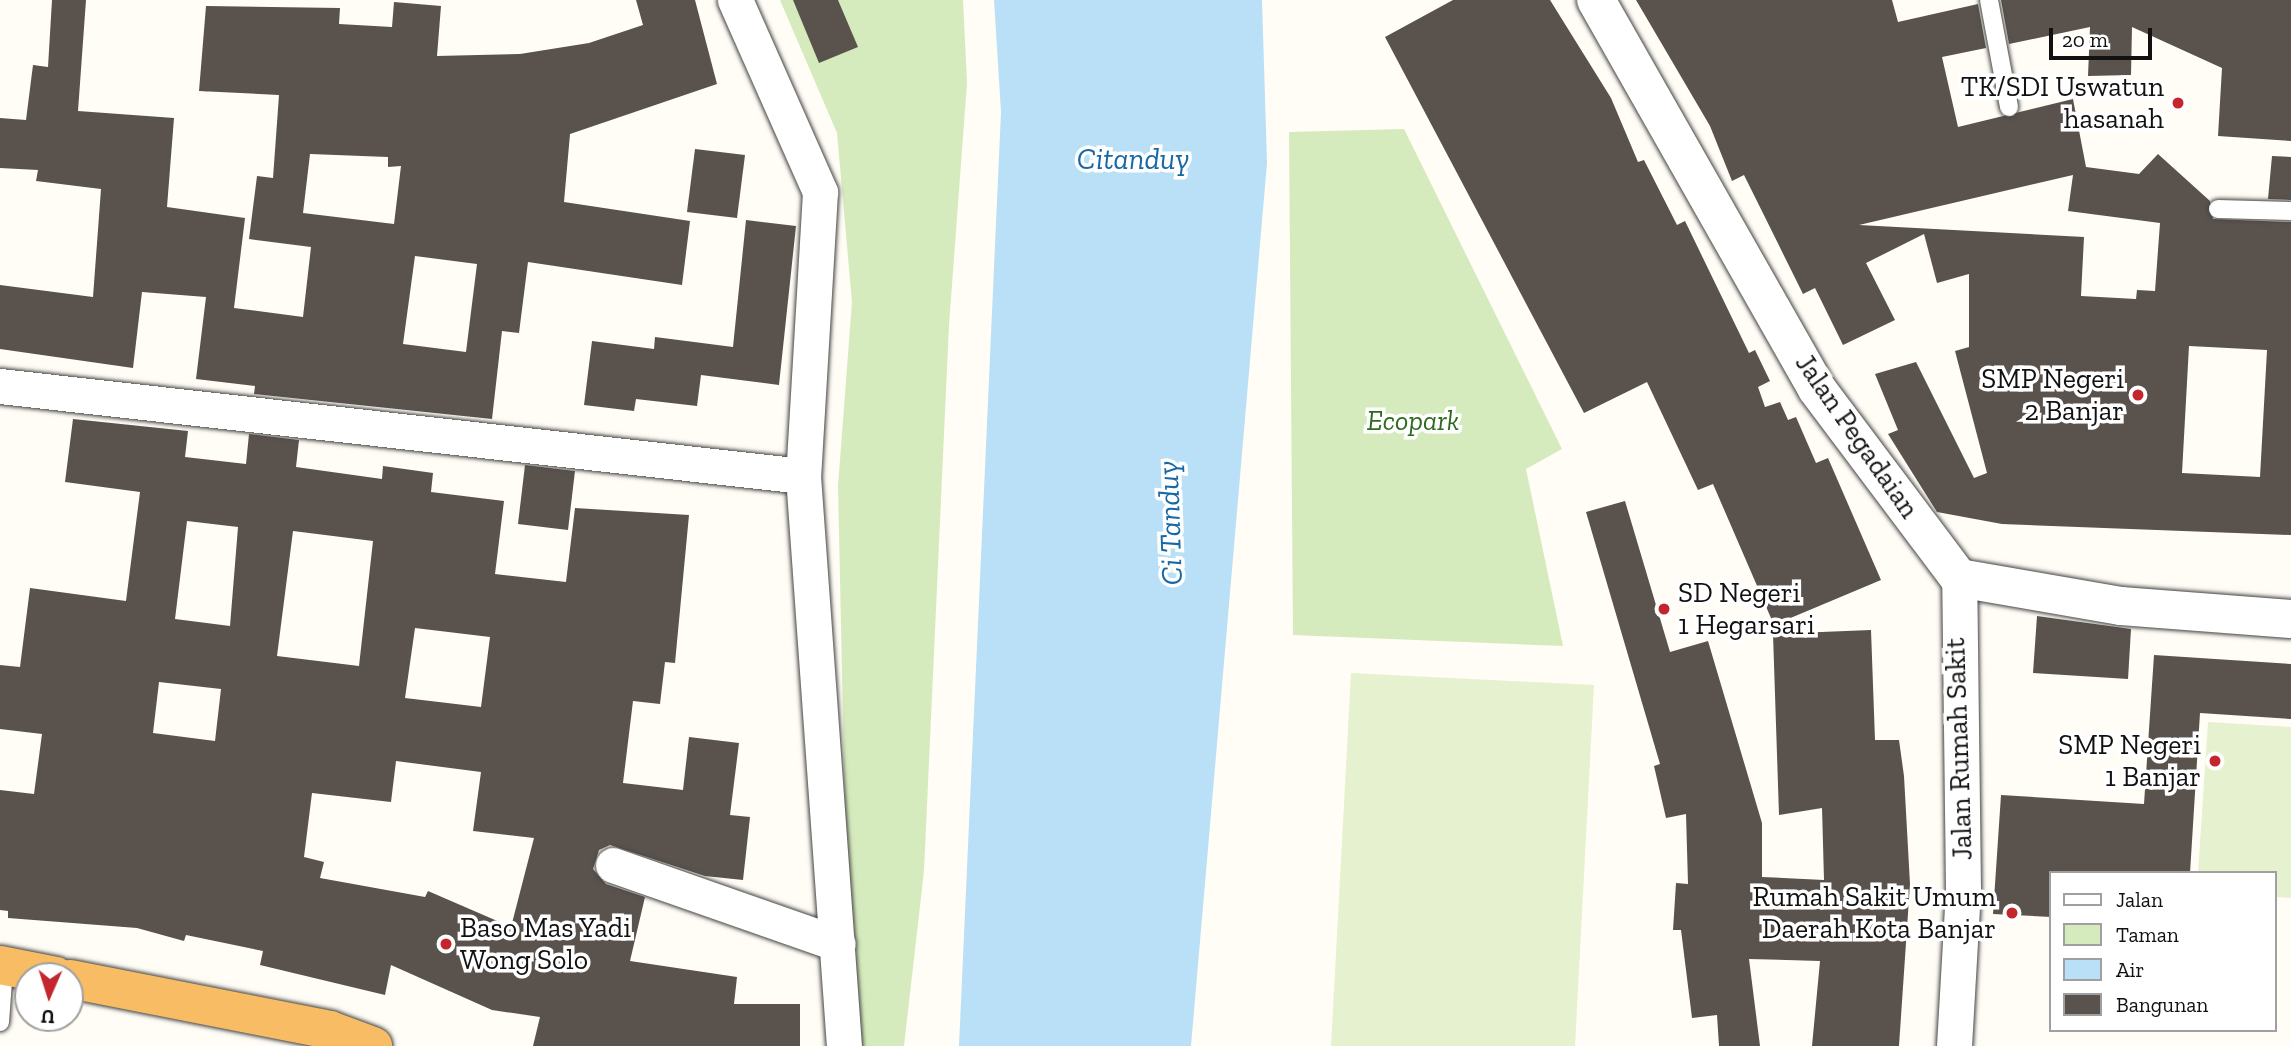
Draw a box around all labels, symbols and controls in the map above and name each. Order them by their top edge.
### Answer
scale bar [2053,14,2156,58]
text: 20 m [2062,27,2108,52]
place label: TK/SDI Uswatun hasanah [1961,70,2164,136]
marker: TK/SDI Uswatun hasanah [2170,95,2186,111]
water label: Citanduy [1077,141,1189,177]
street label: Jalan Pegadaian [1788,347,1926,525]
place label: SMP Negeri 2 Banjar [1981,362,2124,428]
marker: SMP Negeri 2 Banjar [2130,387,2146,403]
park label: Ecopark [1367,404,1459,438]
water label: Ci Tanduy [1150,460,1190,586]
place label: SD Negeri 1 Hegarsari [1678,576,1815,642]
marker: SD Negeri 1 Hegarsari [1656,601,1672,617]
street label: Jalan Rumah Sakit [1938,637,1980,861]
place label: SMP Negeri 1 Banjar [2058,728,2201,794]
marker: SMP Negeri 1 Banjar [2207,753,2223,769]
legend [2050,871,2277,1032]
place label: Rumah Sakit Umum Daerah Kota Banjar [1752,880,1996,946]
text: Jalan [2116,887,2163,912]
marker: Rumah Sakit Umum Daerah Kota Banjar [2002,903,2022,923]
place label: Baso Mas Yadi Wong Solo [460,911,632,977]
text: Taman [2116,922,2179,947]
marker: Baso Mas Yadi Wong Solo [438,936,454,952]
text: Air [2116,957,2144,982]
north arrow [14,962,84,1032]
text: Bangunan [2116,992,2208,1017]
text: U [41,1005,55,1028]

